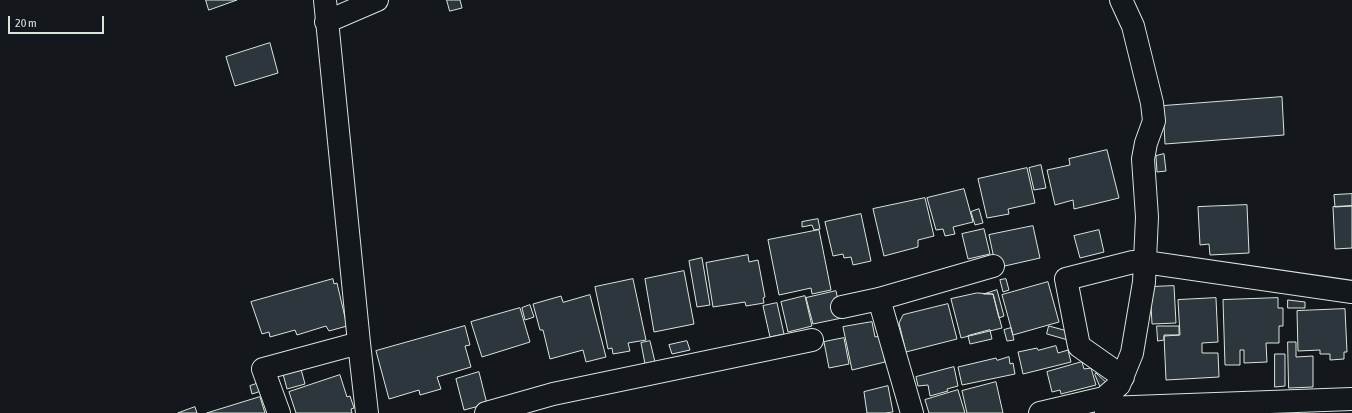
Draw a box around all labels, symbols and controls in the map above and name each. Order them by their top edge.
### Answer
scale bar [10,8,106,34]
text: 20 m [15,16,37,30]

